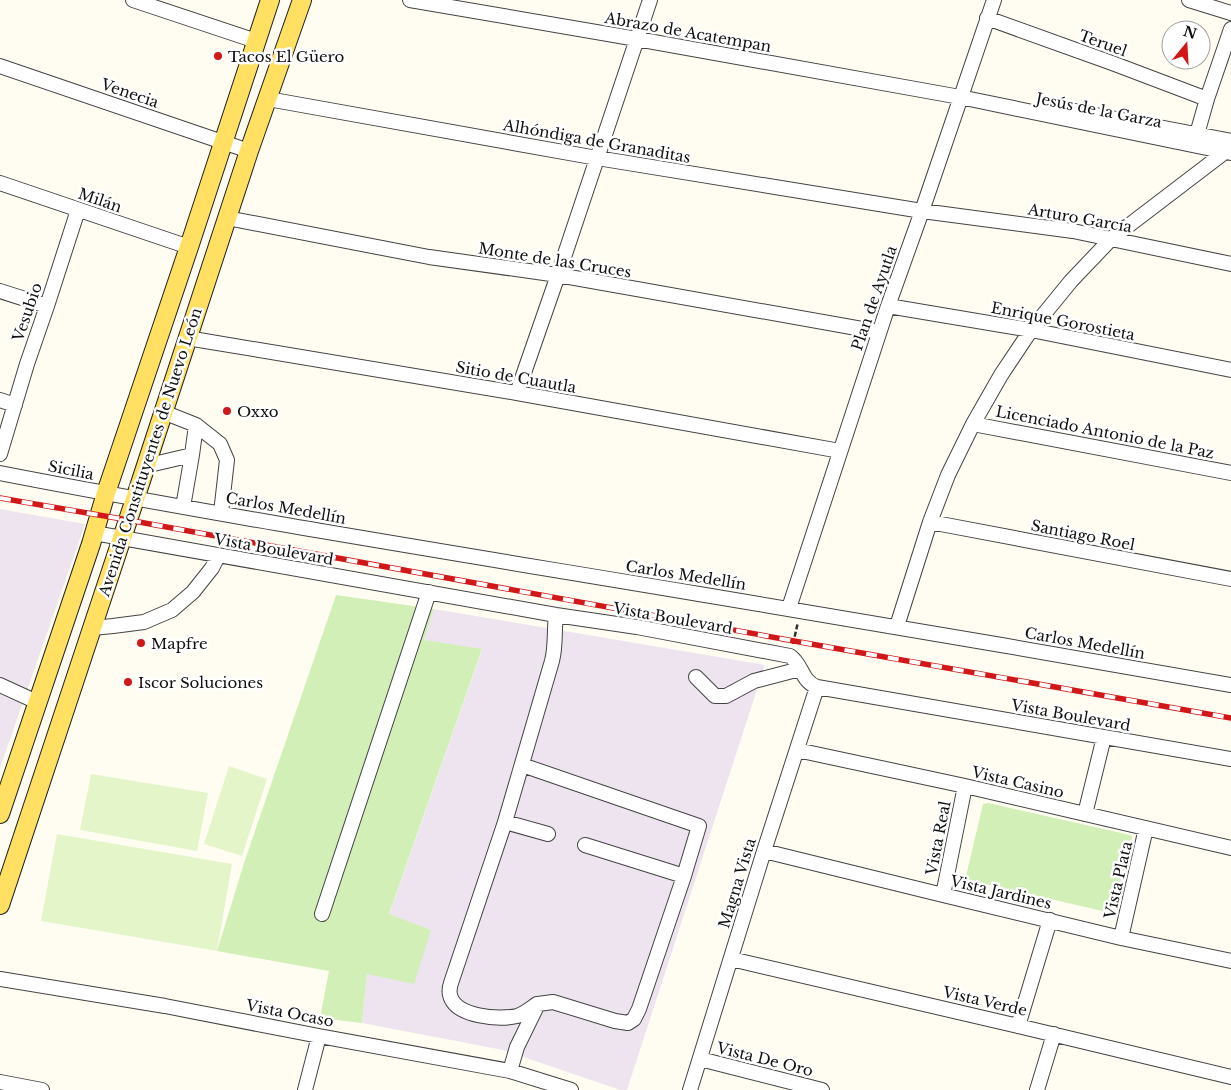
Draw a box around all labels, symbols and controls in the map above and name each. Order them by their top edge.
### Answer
street label: Abrazo de Acatempan [602,8,773,56]
north arrow [1161,20,1211,70]
text: N [1181,22,1199,43]
street label: Teruel [1076,26,1130,60]
place label: Tacos El Güero [228,47,345,66]
marker: Tacos El Güero [212,50,224,62]
street label: Venecia [98,74,162,112]
street label: Jesús de la Garza [1033,88,1164,132]
street label: Alhóndiga de Granaditas [501,115,692,167]
street label: Milán [76,184,124,216]
street label: Arturo García [1025,199,1134,237]
street label: Monte de las Cruces [477,239,633,282]
street label: Plan de Ayutla [847,242,901,353]
street label: Vesubio [8,280,46,345]
street label: Enrique Gorostieta [989,298,1137,344]
street label: Avenida Constituyentes de Nuevo León [94,305,206,600]
street label: Sitio de Cuautla [454,357,578,397]
street label: Licenciado Antonio de la Paz [994,401,1216,463]
place label: Oxxo [237,402,279,421]
marker: Oxxo [221,405,233,417]
street label: Sicilia [46,456,96,484]
street label: Carlos Medellín [224,488,348,528]
street label: Santiago Roel [1029,516,1137,554]
street label: Vista Boulevard [212,529,335,569]
street label: Carlos Medellín [624,556,748,594]
street label: Vista Boulevard [611,598,734,638]
street label: Carlos Medellín [1023,623,1147,663]
place label: Mapfre [151,634,208,653]
marker: Mapfre [135,637,147,649]
place label: Iscor Soluciones [138,673,263,692]
marker: Iscor Soluciones [122,676,134,688]
street label: Vista Boulevard [1009,695,1132,735]
street label: Vista Casino [969,762,1066,802]
street label: Vista Real [921,799,955,878]
street label: Magna Vista [714,835,760,930]
street label: Vista Plata [1100,839,1136,922]
street label: Vista Jardines [948,871,1054,913]
street label: Vista Verde [940,982,1029,1020]
street label: Vista Ocaso [244,995,336,1031]
street label: Vista De Oro [714,1038,815,1080]

